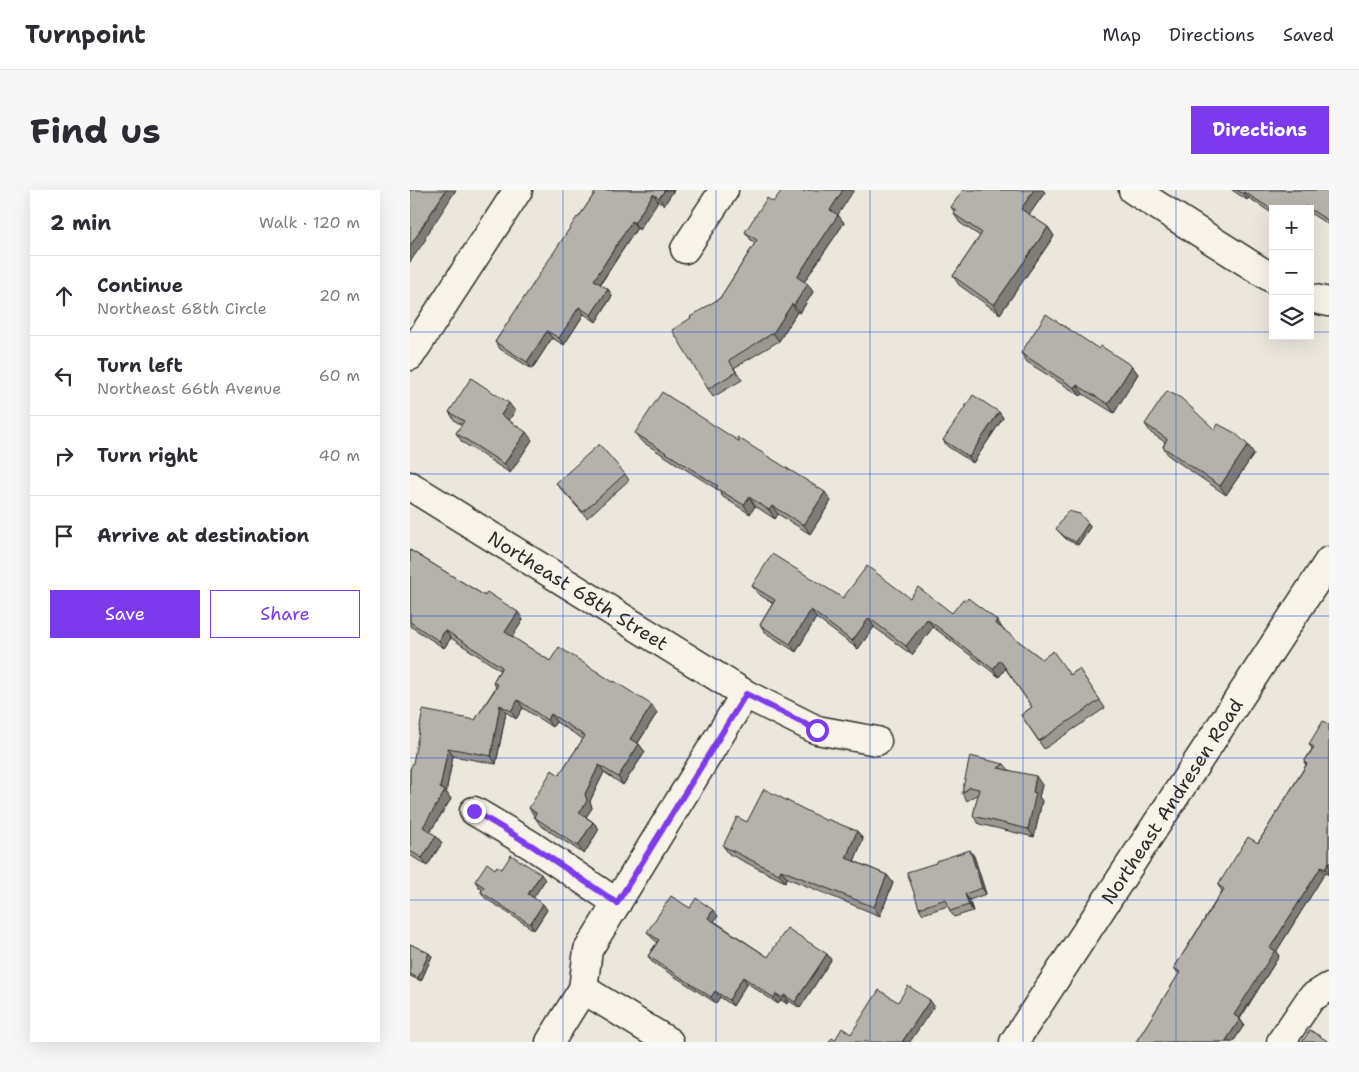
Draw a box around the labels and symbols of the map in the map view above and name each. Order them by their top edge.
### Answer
street label: Northeast 68th Street [483,525,673,656]
street label: Northeast Andresen Road [1095,693,1248,909]
route start [806,719,829,742]
route end [463,800,486,823]

